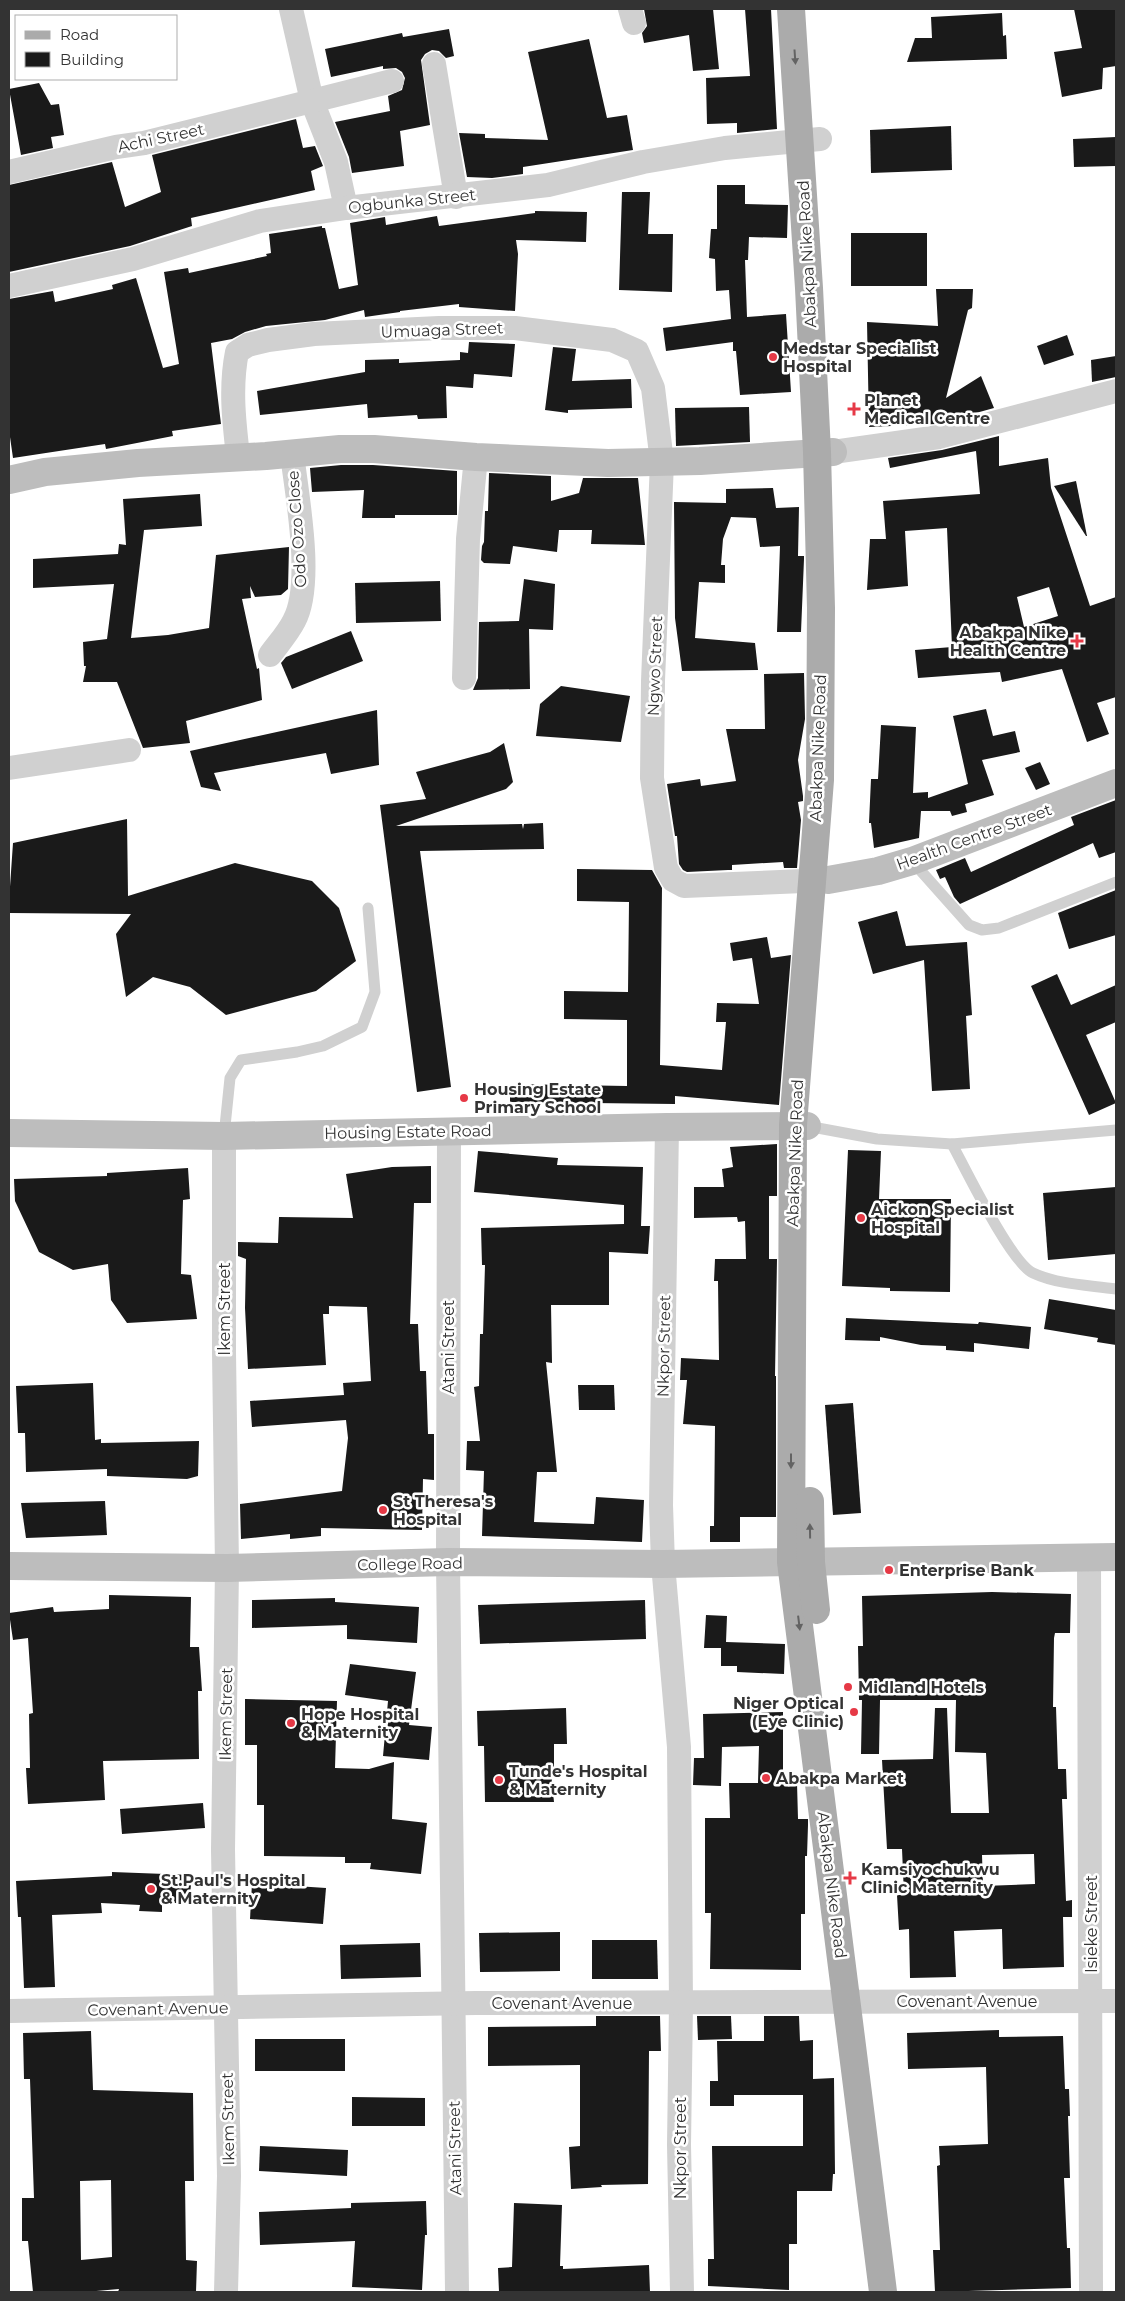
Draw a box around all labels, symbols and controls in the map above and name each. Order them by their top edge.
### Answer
legend [15,15,178,80]
text: Road [60,25,99,44]
text: Building [60,50,124,69]
one-way arrow [791,50,799,66]
street label: Achi Street [116,119,206,156]
street label: Abakpa Nike Road [794,180,820,328]
street label: Ogbunka Street [347,185,477,217]
street label: Umuaga Street [380,318,504,342]
place label: Medstar Specialist Hospital [783,339,936,376]
marker: Medstar Specialist Hospital [767,351,779,363]
place label: Planet Medical Centre [864,391,990,428]
marker: Planet Medical Centre [848,403,860,415]
street label: Odo Ozo Close [283,470,311,588]
street label: Ngwo Street [644,615,666,716]
place label: Abakpa Nike Health Centre [950,623,1066,660]
marker: Abakpa Nike Health Centre [1070,634,1084,648]
street label: Abakpa Nike Road [806,674,830,822]
street label: Health Centre Street [894,800,1055,874]
street label: Abakpa Nike Road [783,1079,807,1227]
place label: Housing Estate Primary School [474,1080,601,1117]
marker: Housing Estate Primary School [458,1092,470,1104]
street label: Housing Estate Road [324,1121,492,1143]
place label: Aickon Specialist Hospital [870,1200,1014,1237]
marker: Aickon Specialist Hospital [855,1212,867,1224]
street label: Ikem Street [215,1262,234,1356]
street label: Nkpor Street [654,1294,674,1397]
street label: Atani Street [439,1299,458,1394]
one-way arrow [787,1453,795,1469]
place label: St Theresa's Hospital [393,1492,494,1529]
marker: St Theresa's Hospital [377,1504,389,1516]
one-way arrow [806,1522,814,1538]
street label: College Road [357,1554,463,1574]
place label: Enterprise Bank [899,1561,1034,1580]
marker: Enterprise Bank [883,1564,895,1576]
one-way arrow [795,1615,803,1631]
street label: Ikem Street [216,1667,236,1761]
place label: Midland Hotels [858,1678,985,1697]
marker: Midland Hotels [842,1681,854,1693]
place label: Niger Optical (Eye Clinic) [733,1694,844,1731]
place label: Hope Hospital & Maternity [301,1705,419,1742]
marker: Niger Optical (Eye Clinic) [848,1706,860,1718]
marker: Hope Hospital & Maternity [285,1717,297,1729]
place label: Tunde's Hospital & Maternity [509,1762,648,1799]
place label: Abakpa Market [775,1769,904,1788]
marker: Abakpa Market [760,1772,772,1784]
marker: Tunde's Hospital & Maternity [493,1774,505,1786]
street label: Abakpa Nike Road [814,1810,850,1960]
place label: Kamsiyochukwu Clinic Maternity [861,1860,1000,1897]
place label: St.Paul's Hospital & Maternity [161,1871,306,1908]
marker: Kamsiyochukwu Clinic Maternity [843,1871,857,1885]
street label: Isieke Street [1082,1874,1101,1973]
marker: St.Paul's Hospital & Maternity [145,1883,157,1895]
street label: Covenant Avenue [896,1992,1038,2011]
street label: Covenant Avenue [491,1994,633,2013]
street label: Covenant Avenue [87,1998,229,2020]
street label: Ikem Street [218,2072,238,2166]
street label: Nkpor Street [671,2096,690,2199]
street label: Atani Street [445,2100,465,2196]

